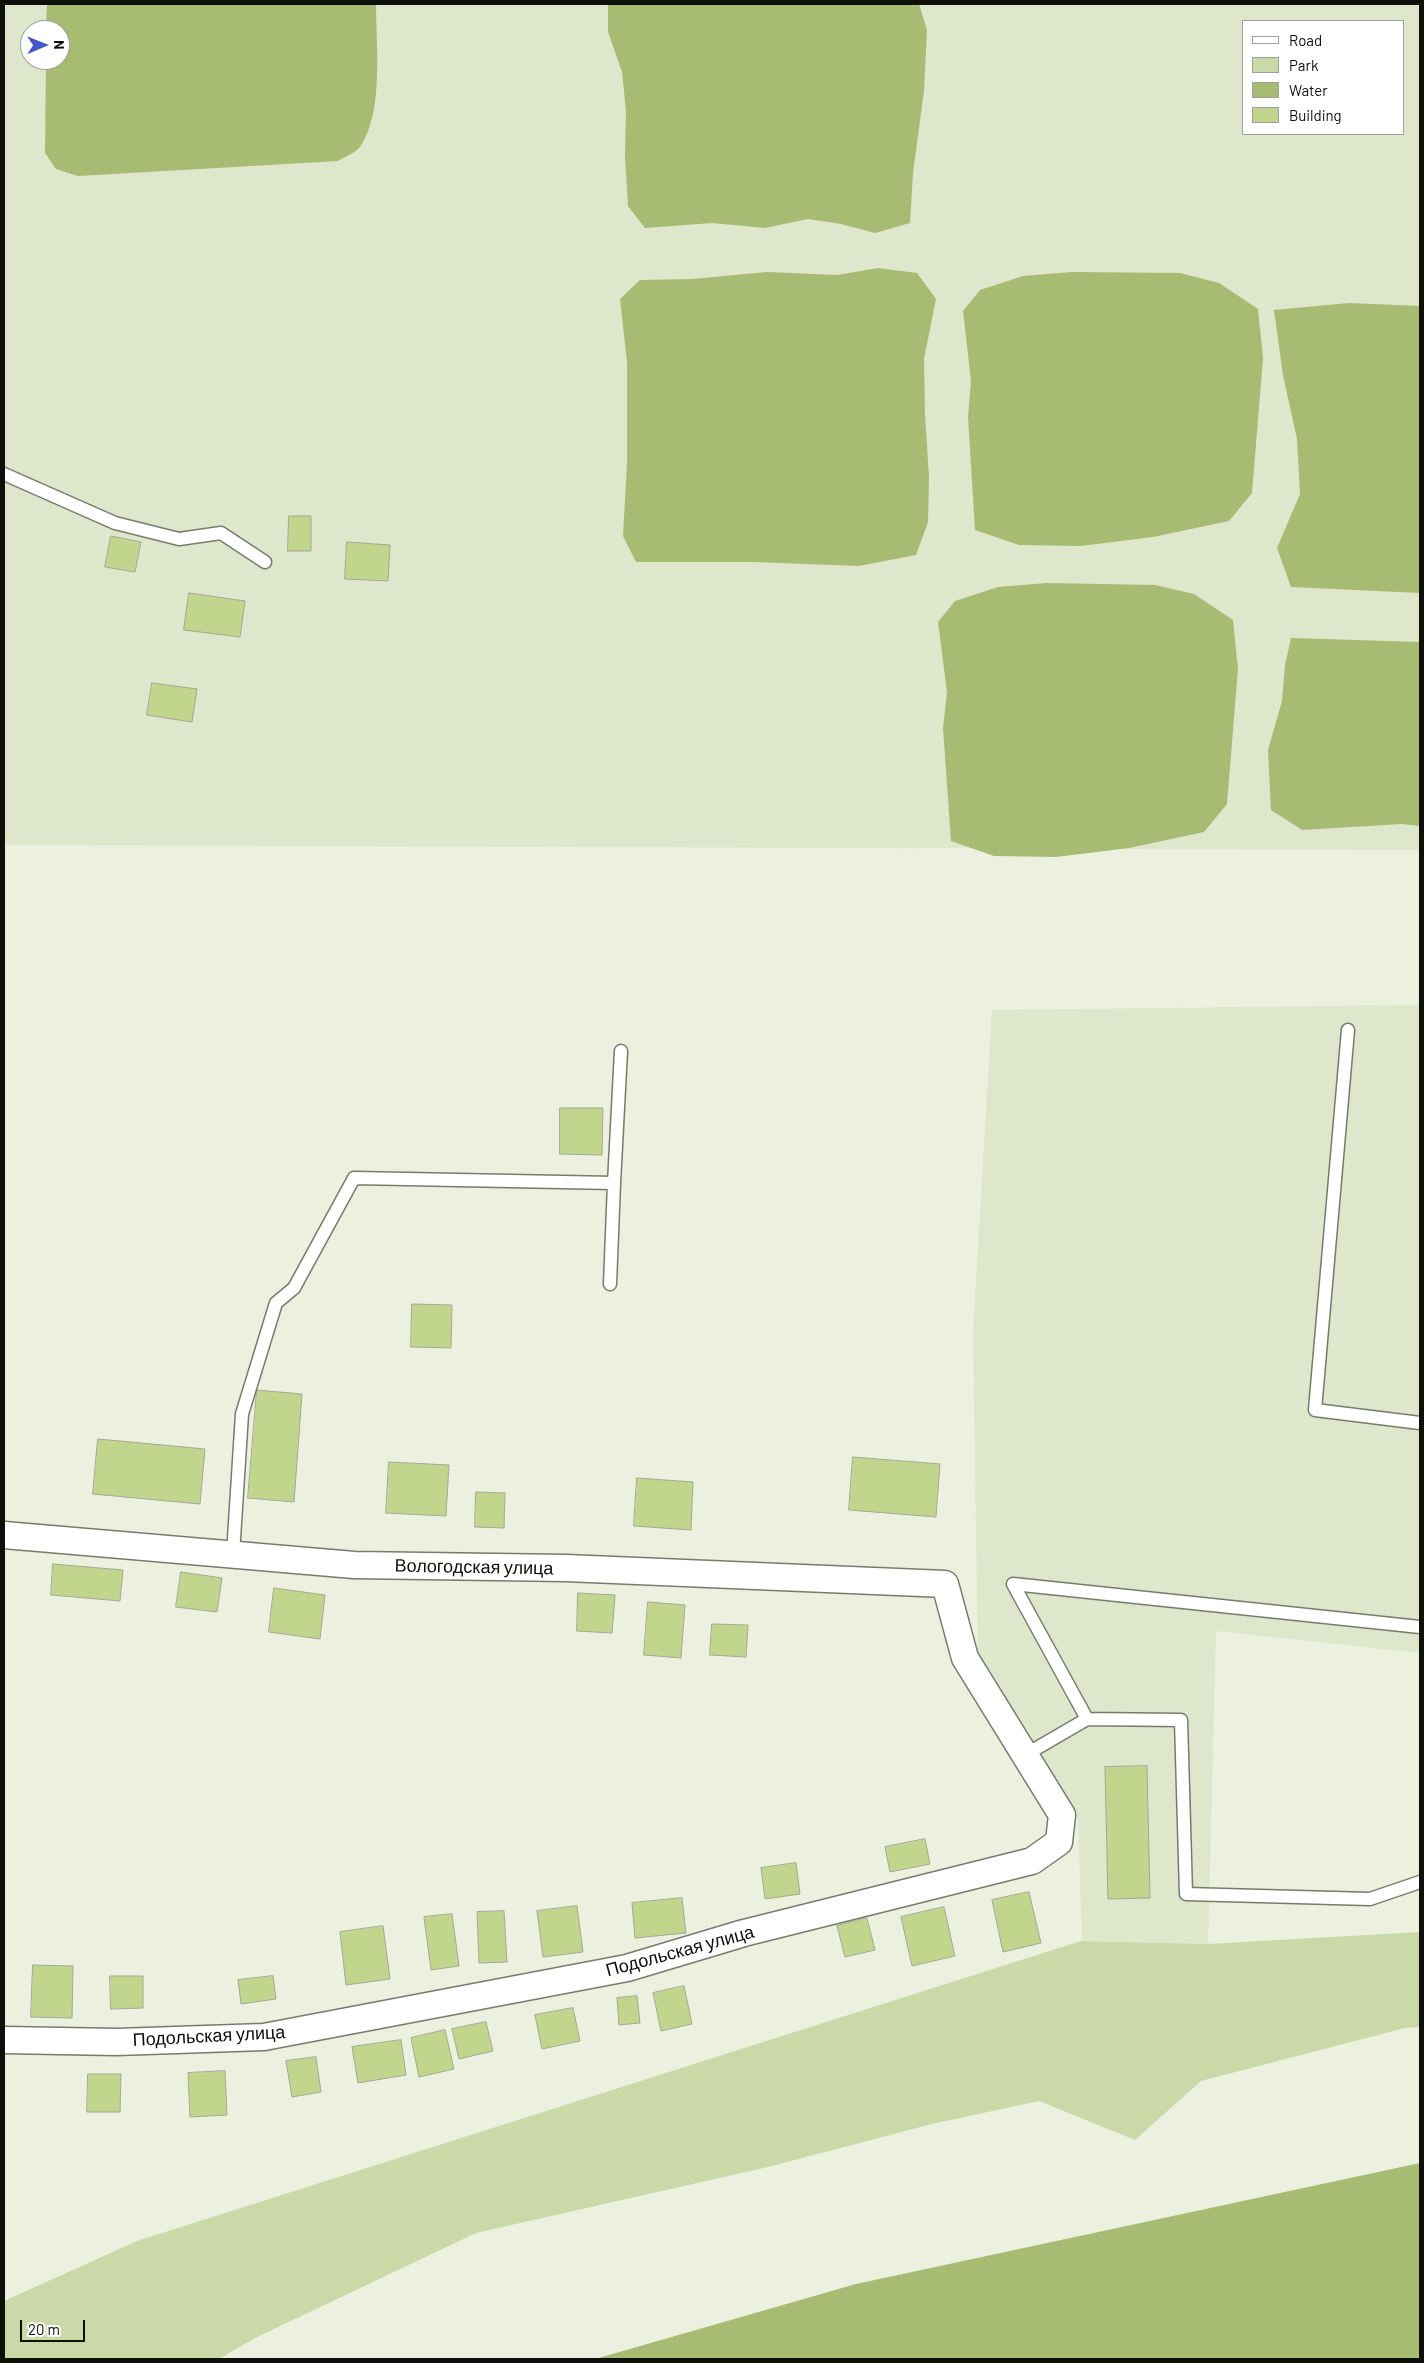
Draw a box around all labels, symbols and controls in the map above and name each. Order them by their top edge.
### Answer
north arrow [20,20,70,70]
legend [1242,20,1404,135]
text: Road [1289,31,1322,49]
text: N [51,40,68,50]
text: Park [1289,56,1318,74]
text: Water [1289,81,1328,99]
text: Building [1289,106,1342,124]
street label: Вологодская улица [394,1555,554,1579]
street label: Подольская улица [603,1921,757,1981]
street label: Подольская улица [132,2021,286,2051]
scale bar [22,2310,88,2342]
text: 20 m [28,2320,60,2338]

